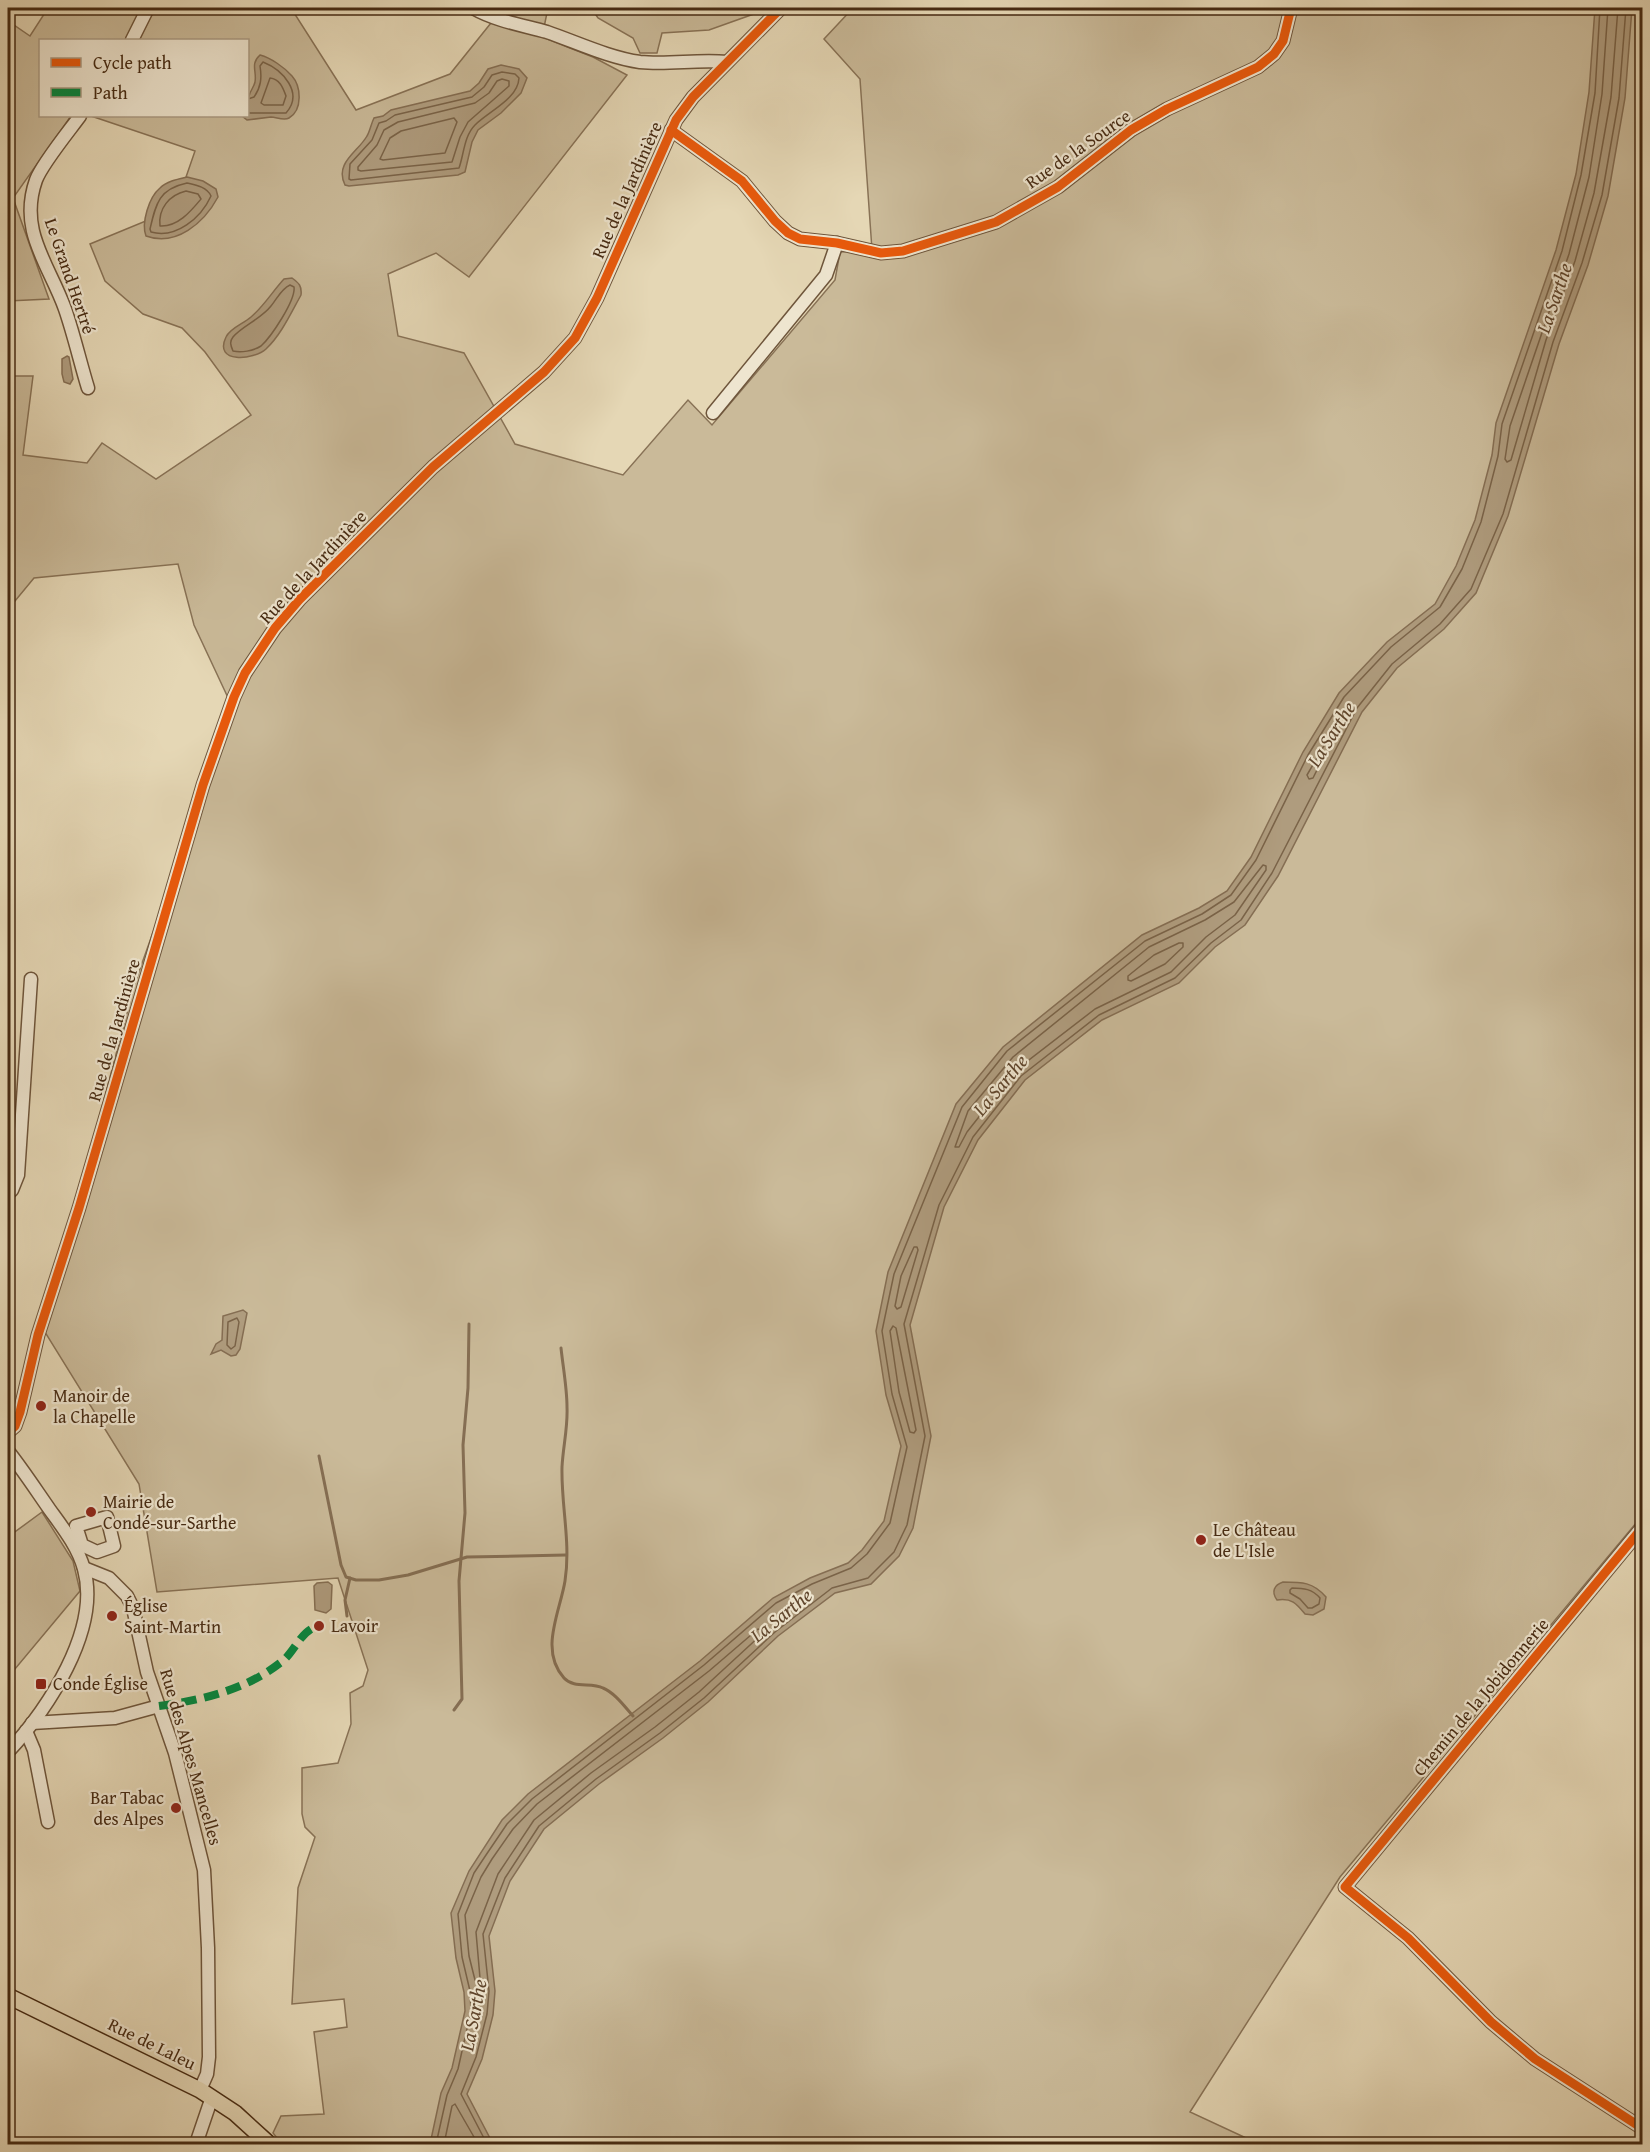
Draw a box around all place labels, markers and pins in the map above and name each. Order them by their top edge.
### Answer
place label: Manoir de la Chapelle [53,1382,136,1430]
marker: Manoir de la Chapelle [34,1399,48,1413]
place label: Mairie de Condé-sur-Sarthe [103,1488,236,1536]
marker: Mairie de Condé-sur-Sarthe [84,1505,98,1519]
place label: Le Château de L'Isle [1213,1516,1296,1564]
marker: Le Château de L'Isle [1194,1533,1208,1547]
place label: Église Saint-Martin [124,1592,221,1640]
marker: Église Saint-Martin [105,1609,119,1623]
place label: Lavoir [331,1612,379,1639]
marker: Lavoir [312,1619,326,1633]
place label: Conde Église [53,1670,148,1697]
marker: Conde Église [34,1677,48,1691]
place label: Bar Tabac des Alpes [90,1784,164,1832]
marker: Bar Tabac des Alpes [169,1801,183,1815]

